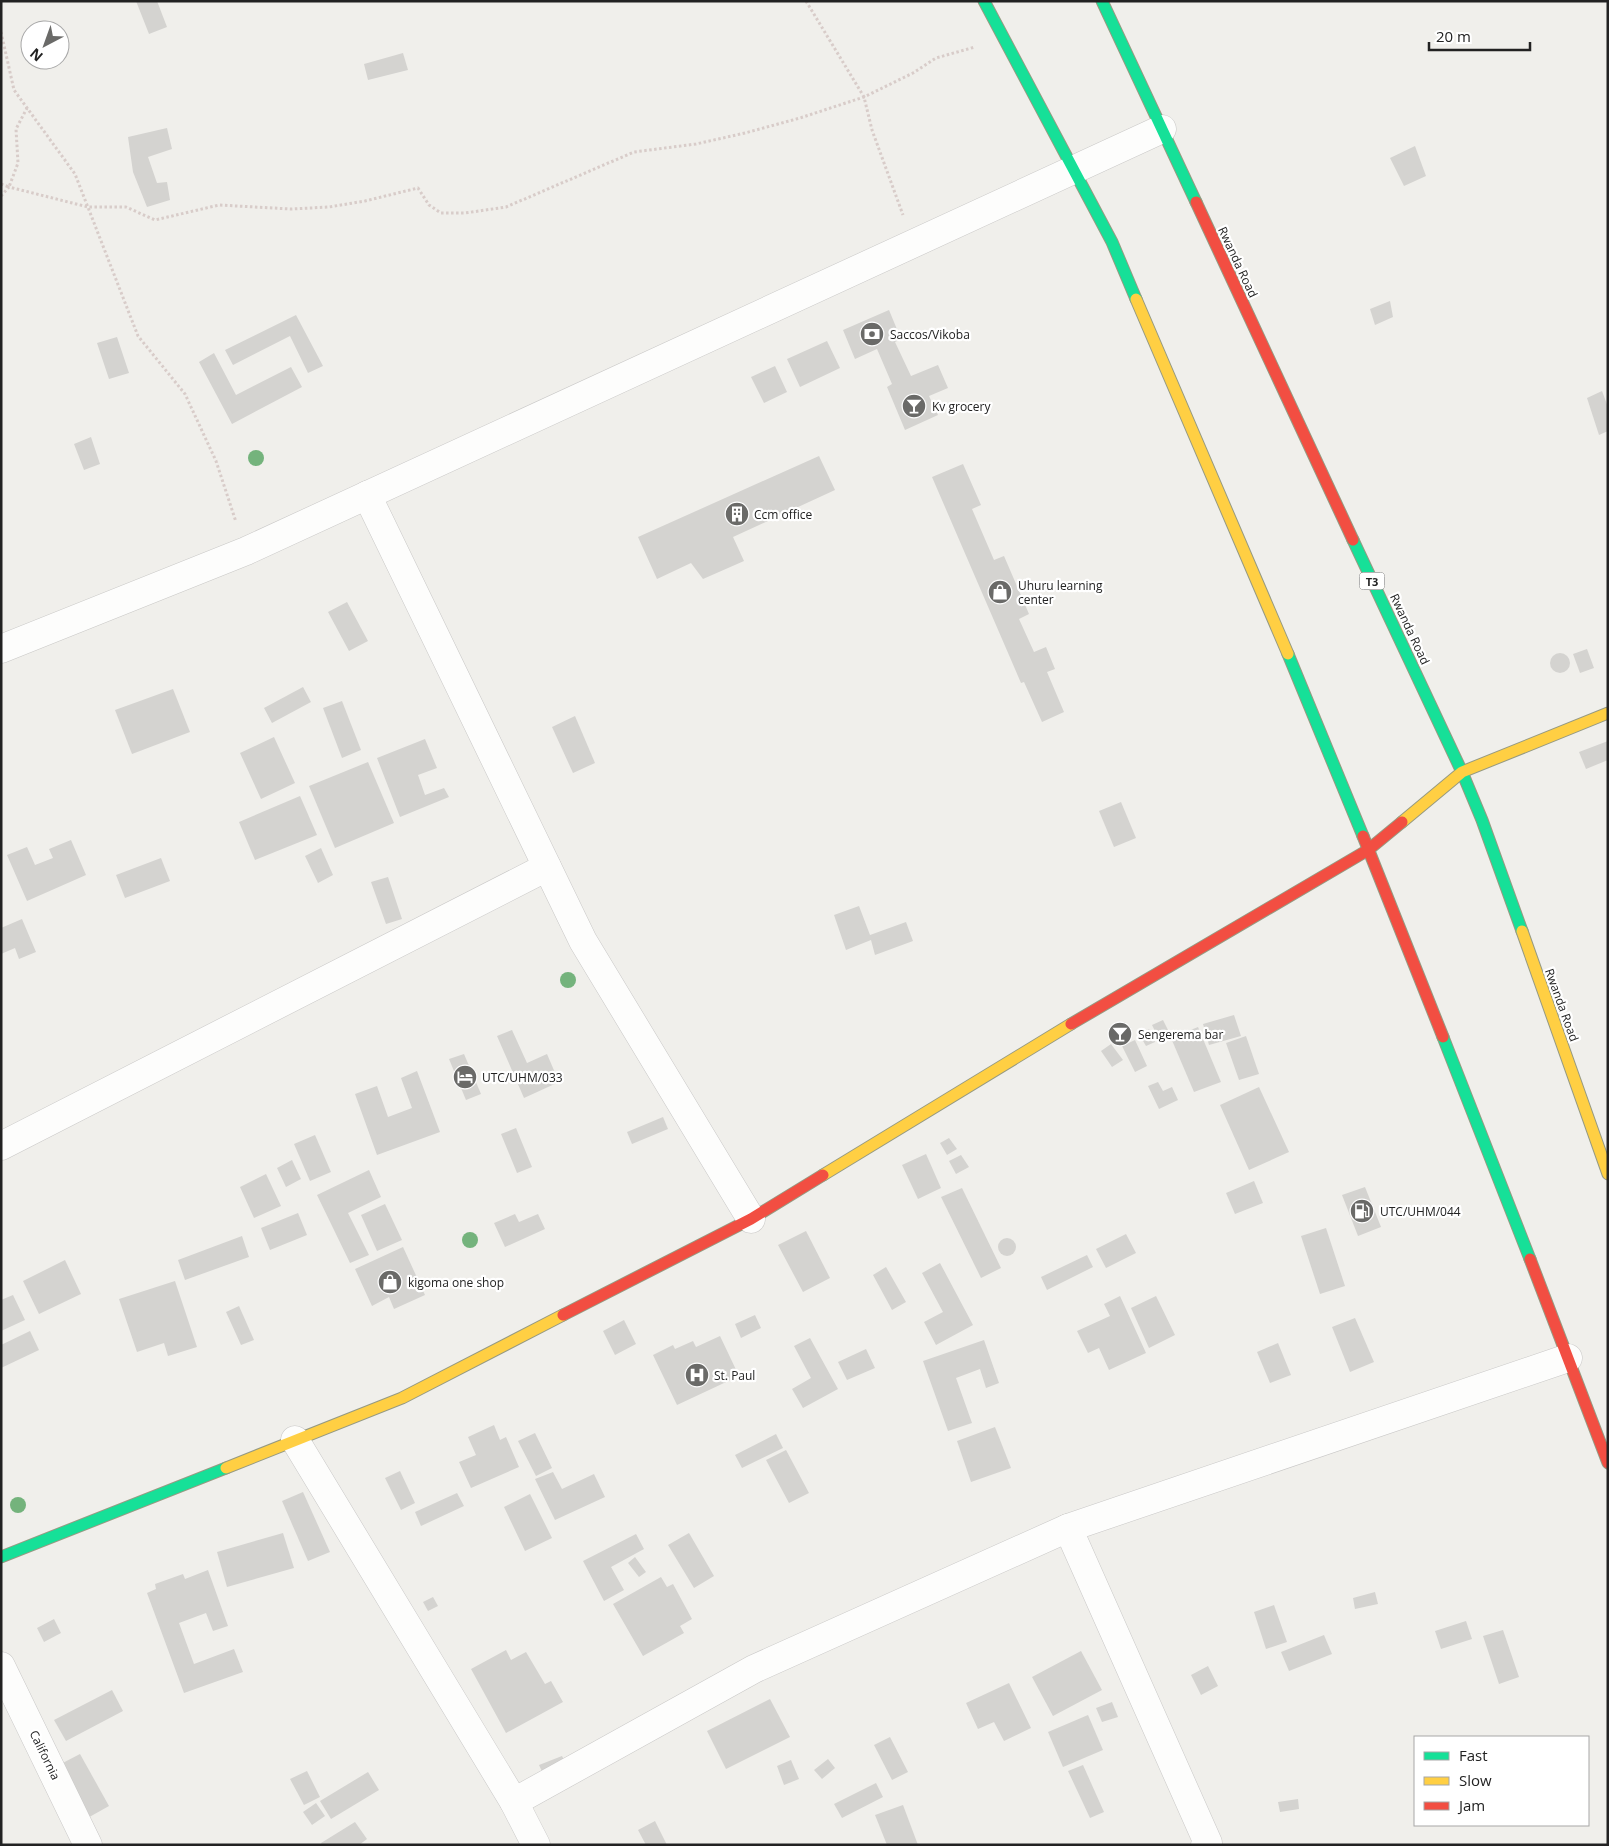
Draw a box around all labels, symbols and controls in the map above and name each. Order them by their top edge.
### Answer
north arrow [20,20,70,70]
scale bar [1429,20,1530,52]
text: 20 m [1436,26,1471,46]
text: N [26,44,47,66]
street label: Rwanda Road [1214,224,1262,300]
bank icon: Saccos/Vikoba [859,321,885,347]
place label: Saccos/Vikoba [890,326,970,343]
bar icon: Kv grocery [901,393,927,419]
place label: Kv grocery [932,398,991,415]
building icon: Ccm office [724,501,750,527]
place label: Ccm office [754,506,813,523]
road number: T3 [1360,572,1384,590]
place label: Uhuru learning center [1018,577,1103,608]
shop icon: Uhuru learning center [987,579,1013,605]
street label: Rwanda Road [1386,591,1434,667]
street label: Rwanda Road [1541,966,1583,1044]
bar icon: Sengerema bar [1107,1021,1133,1047]
place label: Sengerema bar [1138,1026,1223,1043]
hotel icon: UTC/UHM/033 [452,1064,478,1090]
place label: UTC/UHM/033 [482,1069,563,1086]
fuel station icon: UTC/UHM/044 [1349,1198,1375,1224]
place label: UTC/UHM/044 [1380,1203,1461,1220]
shop icon: kigoma one shop [377,1269,403,1295]
place label: kigoma one shop [408,1274,504,1291]
hospital icon: St. Paul [684,1362,710,1388]
place label: St. Paul [714,1367,755,1384]
street label: California [26,1727,64,1783]
legend [1414,1736,1589,1826]
text: Fast [1459,1745,1488,1765]
text: Slow [1459,1770,1492,1790]
text: Jam [1457,1795,1485,1815]

